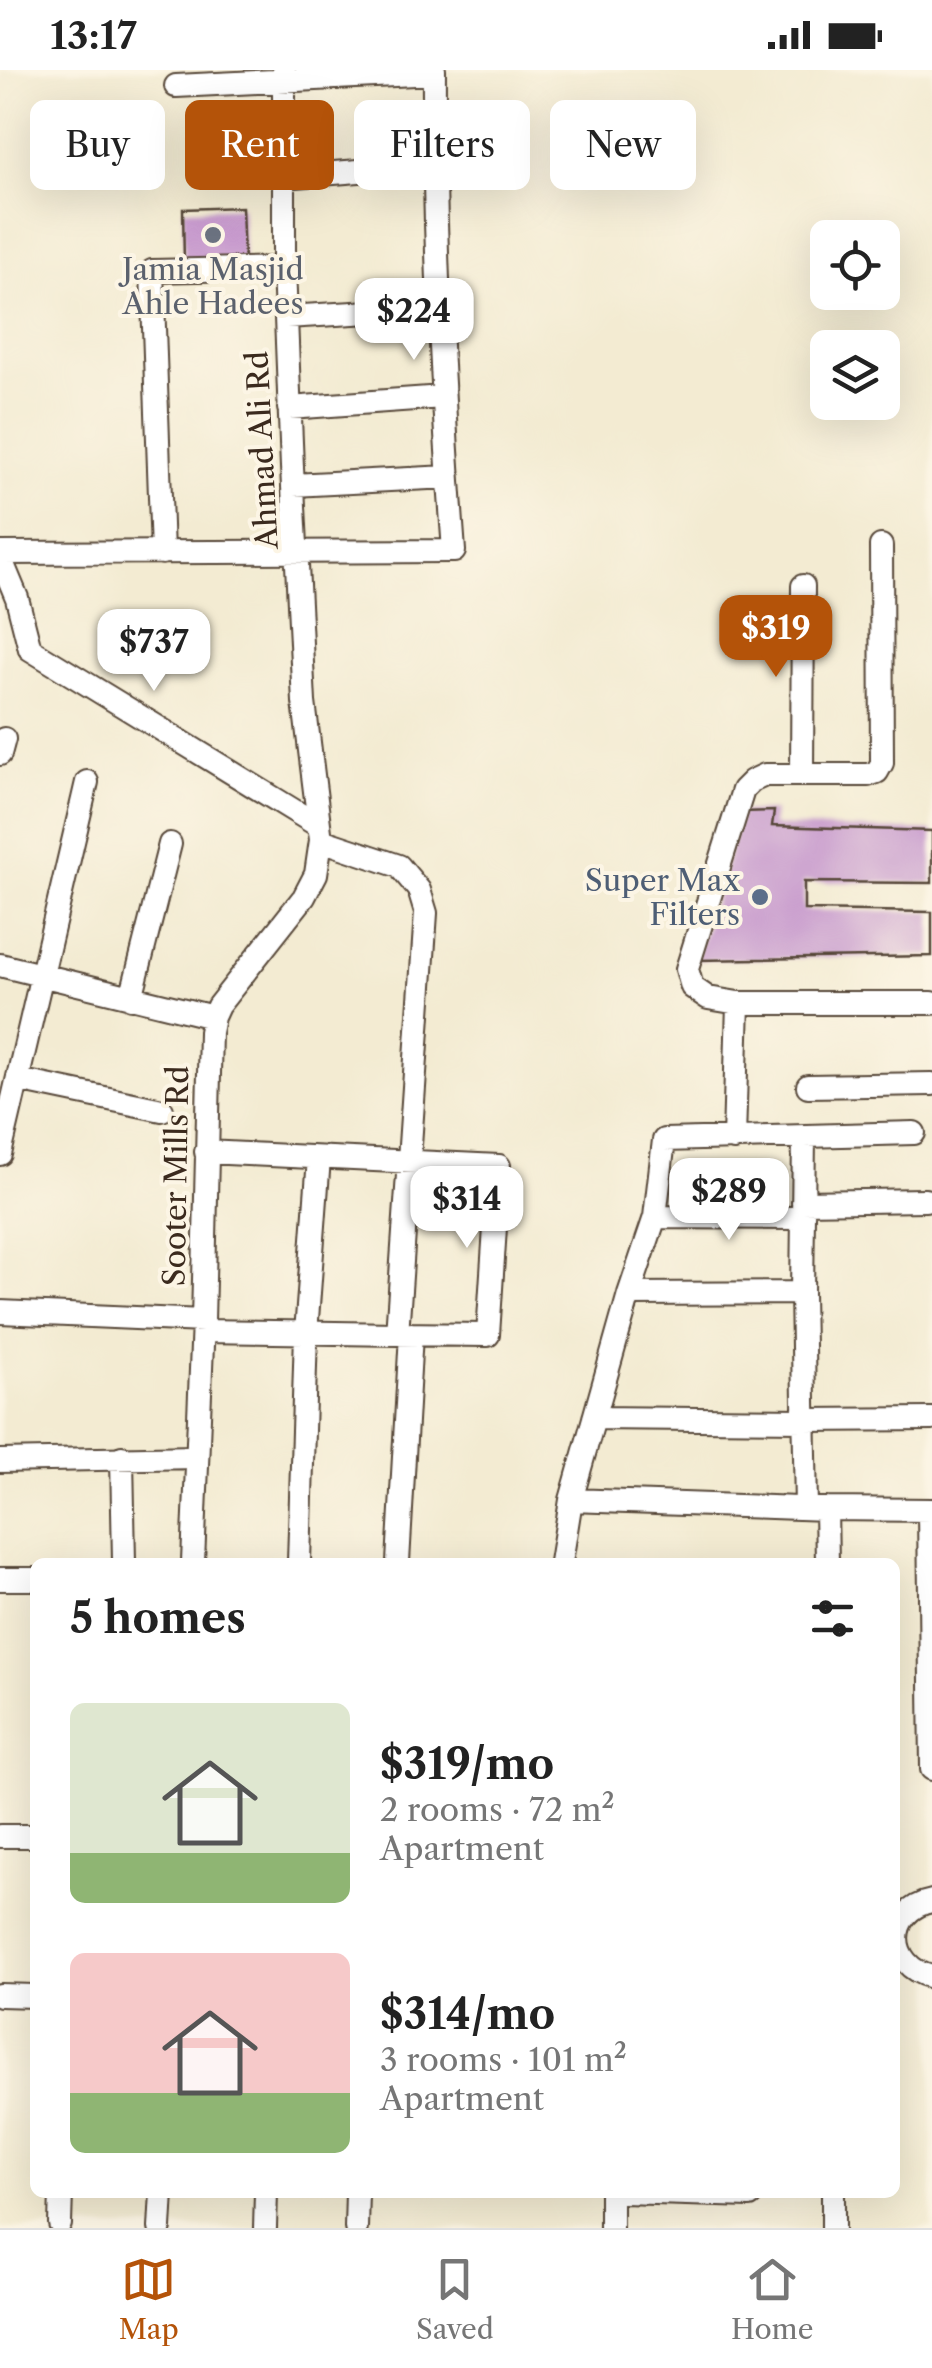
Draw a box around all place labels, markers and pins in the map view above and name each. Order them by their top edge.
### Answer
marker: Jamia Masjid Ahle Hadees [202,224,224,246]
place label: Jamia Masjid Ahle Hadees [118,251,304,322]
pin: $224 [355,278,473,363]
pin: $319 [717,595,835,680]
pin: $737 [95,609,213,694]
place label: Super Max Filters [585,862,740,933]
marker: Super Max Filters [749,886,771,908]
pin: $289 [670,1158,788,1243]
pin: $314 [408,1166,526,1251]

